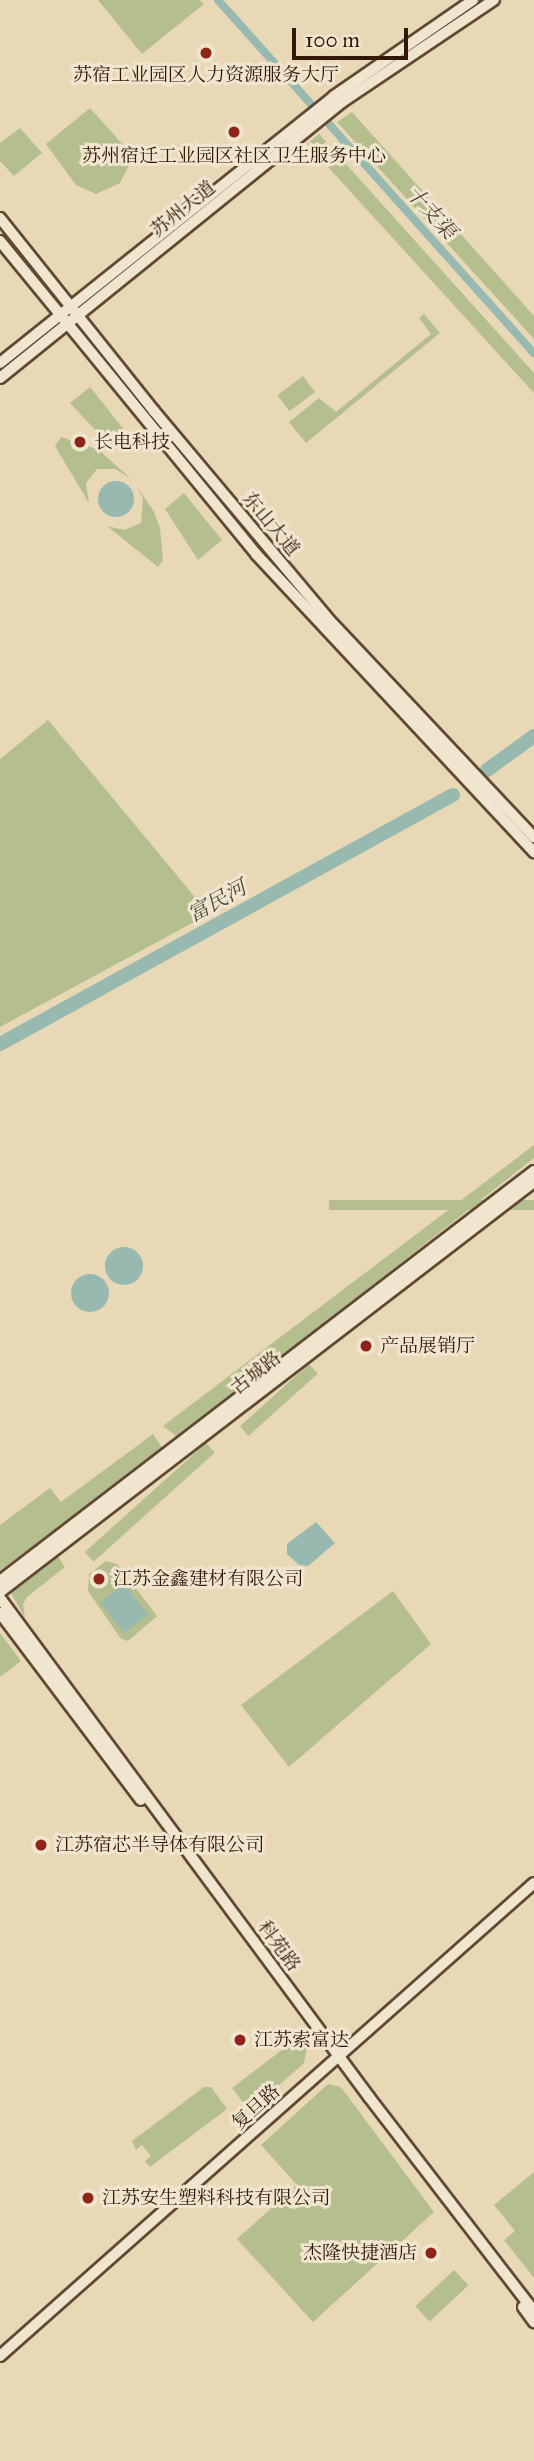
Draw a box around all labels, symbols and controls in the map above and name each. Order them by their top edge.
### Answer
scale bar [296,14,412,58]
text: 100 m [305,27,360,53]
marker: 苏宿工业园区人力资源服务大厅 [198,45,214,61]
place label: 苏宿工业园区人力资源服务大厅 [73,64,339,86]
marker: 苏州宿迁工业园区社区卫生服务中心 [224,122,244,142]
place label: 苏州宿迁工业园区社区卫生服务中心 [82,145,386,167]
street label: 苏州大道 [146,176,220,242]
water label: 十支渠 [401,180,461,244]
place label: 长电科技 [94,431,170,453]
marker: 长电科技 [72,434,88,450]
street label: 东山大道 [238,488,304,560]
water label: 富民河 [183,875,251,927]
place label: 产品展销厅 [380,1335,475,1357]
marker: 产品展销厅 [358,1338,374,1354]
street label: 古城路 [227,1346,285,1400]
place label: 江苏金鑫建材有限公司 [113,1568,303,1590]
marker: 江苏金鑫建材有限公司 [91,1571,107,1587]
place label: 江苏宿芯半导体有限公司 [55,1834,264,1856]
marker: 江苏宿芯半导体有限公司 [33,1837,49,1853]
street label: 科苑路 [253,1916,305,1976]
place label: 江苏索富达 [254,2029,349,2051]
marker: 江苏索富达 [232,2032,248,2048]
street label: 复旦路 [227,2079,285,2135]
place label: 江苏安生塑料科技有限公司 [102,2187,330,2209]
marker: 江苏安生塑料科技有限公司 [80,2190,96,2206]
place label: 杰隆快捷酒店 [303,2242,417,2264]
marker: 杰隆快捷酒店 [423,2245,439,2261]

